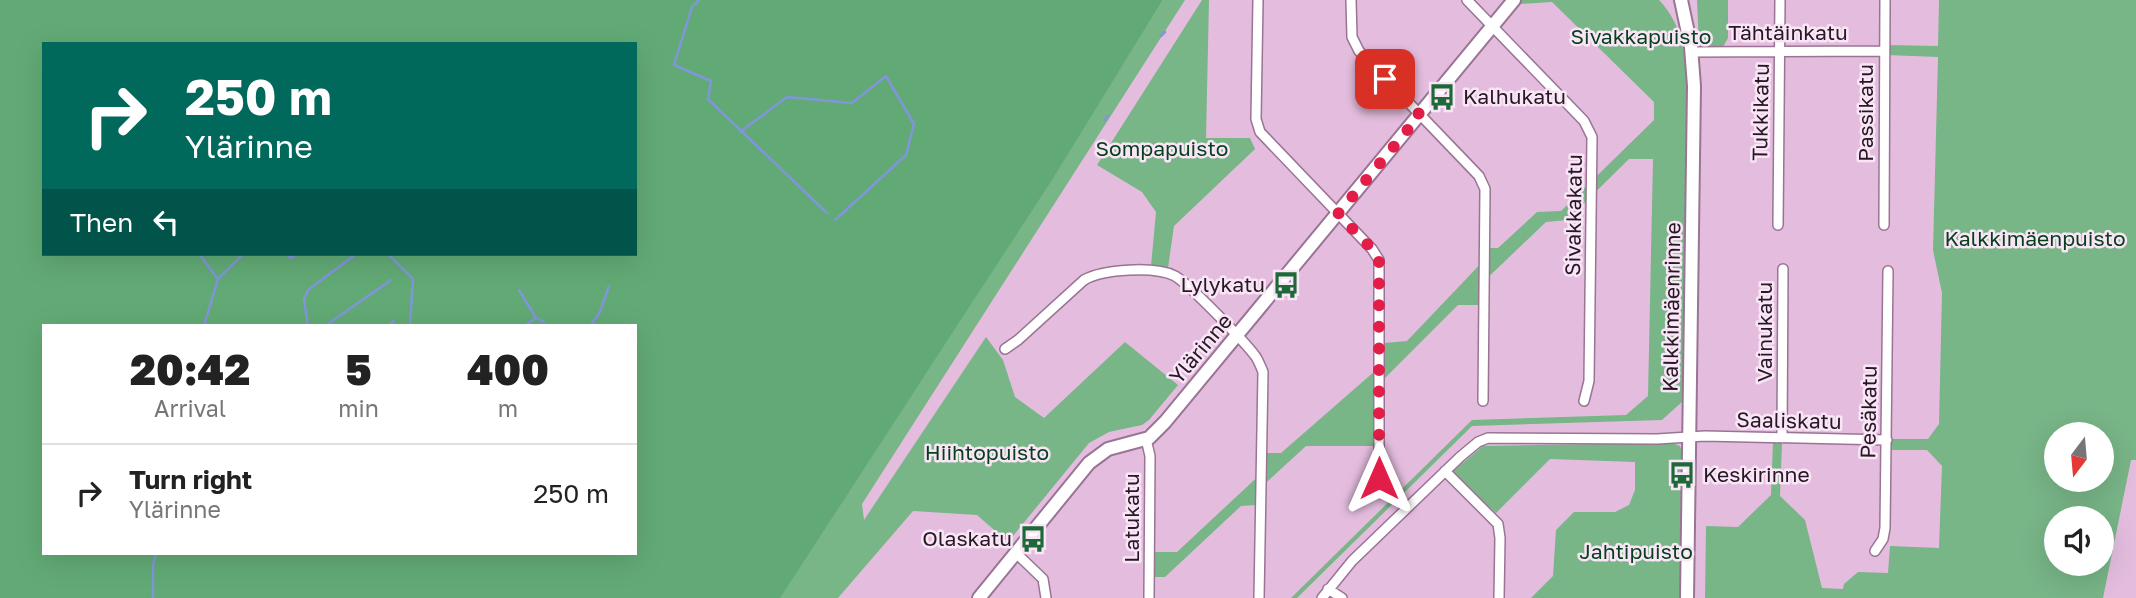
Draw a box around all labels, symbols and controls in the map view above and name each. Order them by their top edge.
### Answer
street label: Tähtäinkatu [1728,19,1848,45]
park label: Sivakkapuisto [1571,23,1711,49]
pin [1355,49,1415,109]
icon: arrive [1366,60,1404,98]
street label: Tukkikatu [1746,63,1774,161]
street label: Passikatu [1852,64,1878,162]
text: 250 m [185,67,332,126]
icon: right [70,70,161,161]
bus stop icon: Kalhukatu [1427,82,1457,112]
place label: Kalhukatu [1463,83,1566,109]
text: Ylärinne [185,127,313,165]
park label: Sompapuisto [1096,135,1228,161]
street label: Sivakkakatu [1559,154,1587,276]
icon: left [147,203,185,241]
text: Then [70,207,133,238]
street label: Kalkkimäenrinne [1657,222,1685,392]
park label: Kalkkimäenpuisto [1944,225,2126,251]
bus stop icon: Lylykatu [1271,270,1301,300]
place label: Lylykatu [1180,271,1265,297]
street label: Vainukatu [1751,282,1777,382]
street label: Ylärinne [1163,308,1237,389]
text: 20:42 [130,344,250,394]
text: 5 [345,344,372,394]
text: 400 [467,344,549,394]
street label: Pesäkatu [1854,365,1882,459]
text: Arrival [154,394,226,422]
text: min [338,394,379,422]
text: m [498,394,518,422]
street label: Saaliskatu [1736,406,1842,434]
north arrow [2044,422,2114,492]
map controls [2044,422,2114,576]
park label: Hiihtopuisto [925,439,1049,465]
position arrow [1342,441,1416,515]
bus stop icon: Keskirinne [1667,460,1697,490]
place label: Keskirinne [1703,461,1810,487]
text: Turn right [129,464,252,495]
street label: Latukatu [1118,473,1144,563]
icon: right [70,474,108,512]
text: 250 m [533,478,609,509]
text: Ylärinne [129,495,221,523]
button: sound [2044,506,2114,576]
bus stop icon: Olaskatu [1018,524,1048,554]
place label: Olaskatu [922,525,1012,551]
park label: Jahtipuisto [1579,538,1693,564]

